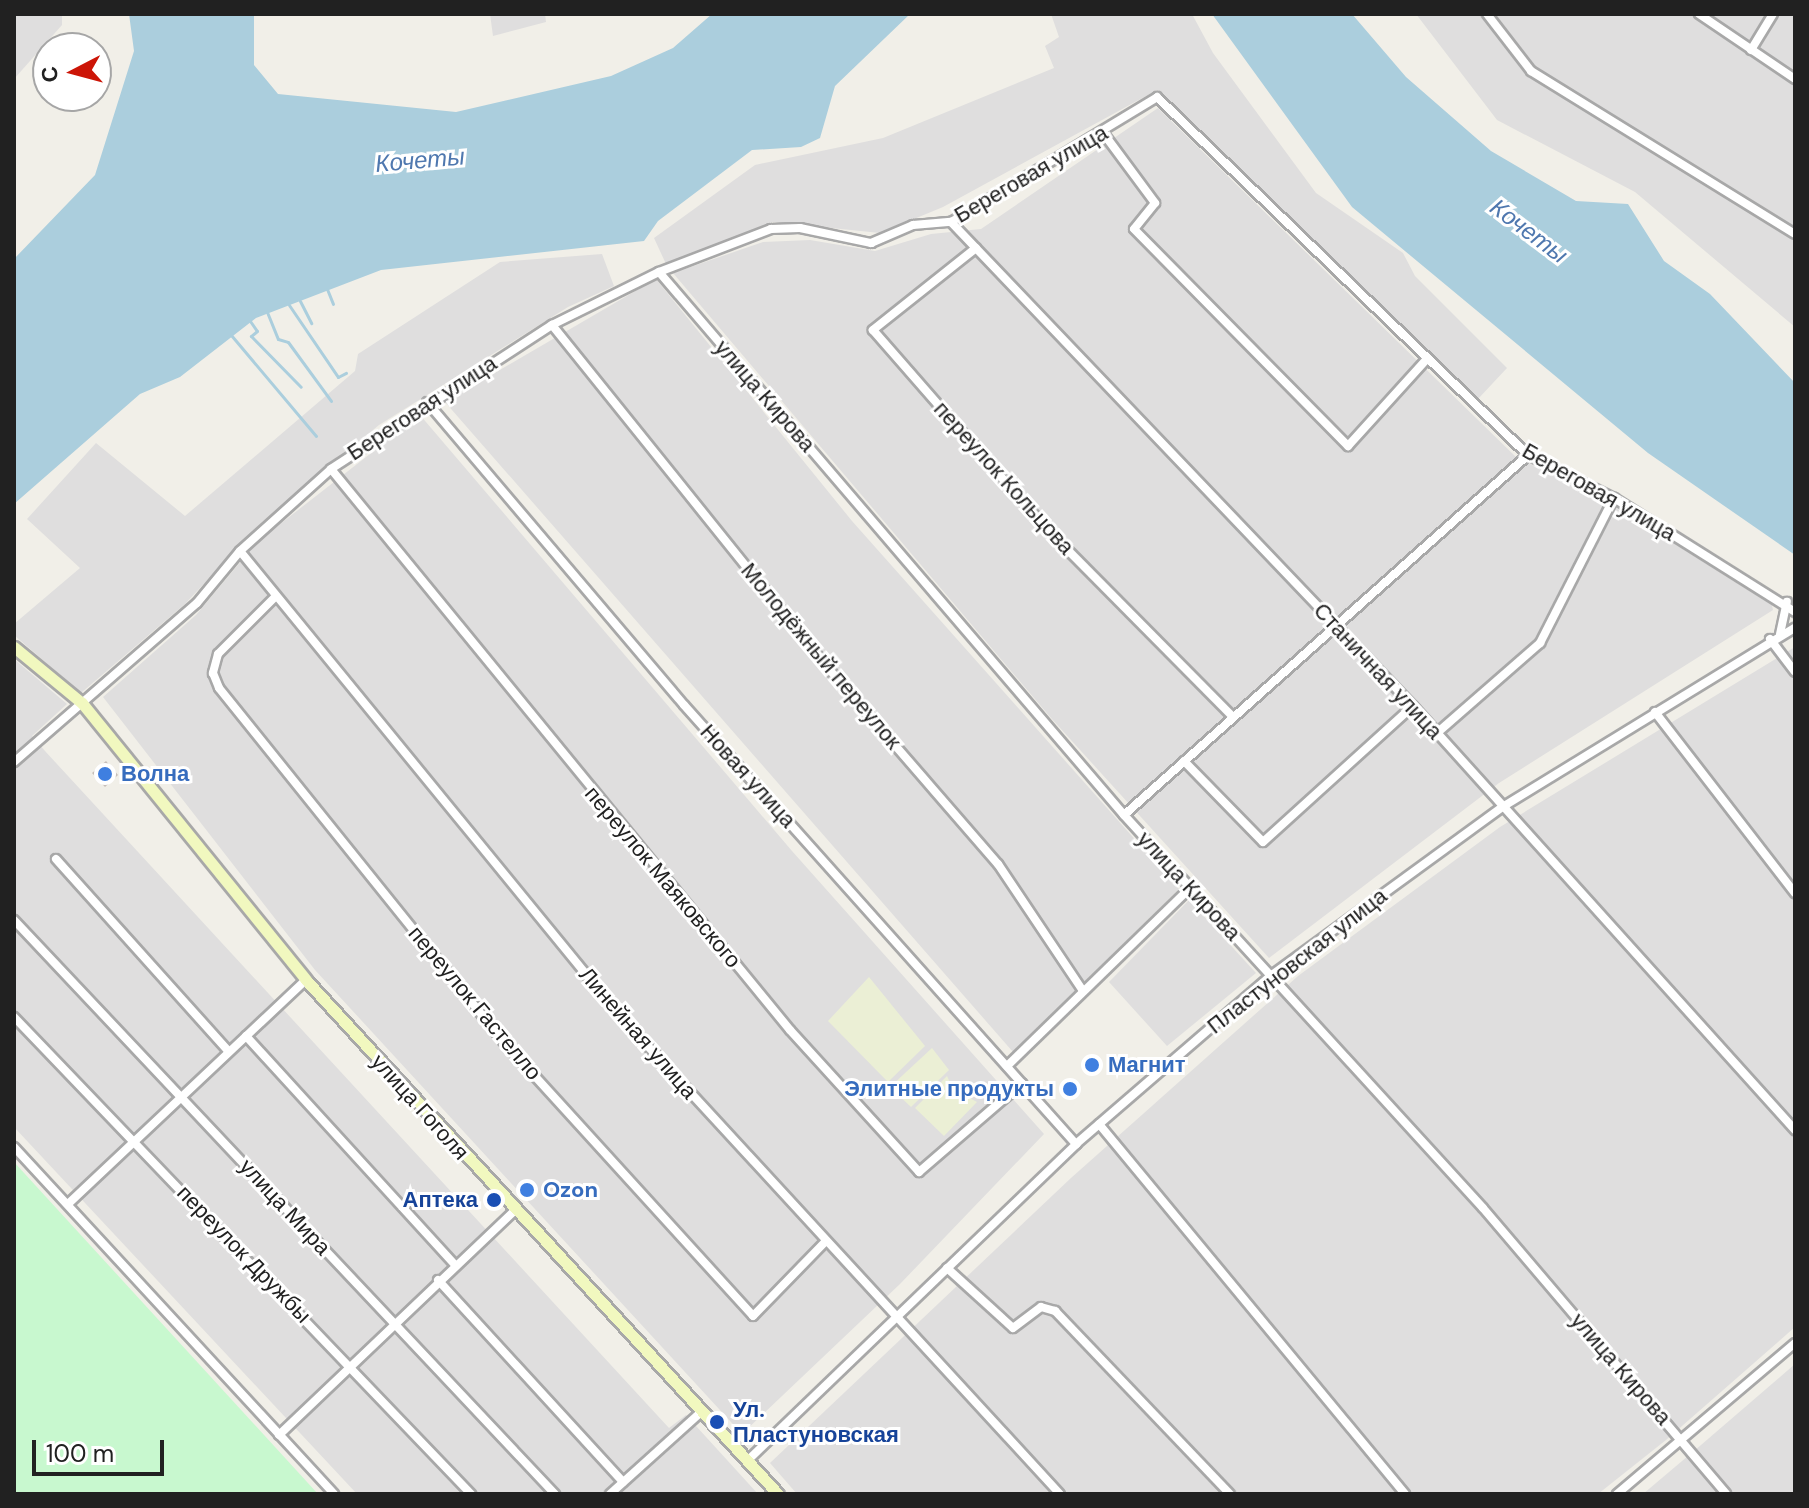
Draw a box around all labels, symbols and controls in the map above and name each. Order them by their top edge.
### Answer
north arrow [32,32,112,112]
text: С [34,65,65,84]
street label: Береговая улица [950,119,1112,229]
water label: Кочеты [374,142,466,178]
water label: Кочеты [1485,193,1573,269]
street label: улица Кирова [709,335,821,457]
street label: Береговая улица [342,350,502,466]
street label: переулок Кольцова [928,396,1080,560]
street label: Береговая улица [1518,437,1680,547]
street label: Молодёжный переулок [735,558,907,754]
street label: Станичная улица [1308,597,1448,745]
street label: Новая улица [695,719,801,833]
place label: Волна [121,761,189,787]
marker: Волна [96,765,114,783]
street label: переулок Маяковского [579,781,747,973]
street label: улица Кирова [1132,826,1246,946]
street label: Пластуновская улица [1202,883,1392,1039]
street label: переулок Гастелло [403,921,547,1085]
street label: Линейная улица [574,962,702,1104]
street label: улица Гоголя [366,1049,474,1165]
place label: Магнит [1108,1052,1186,1078]
marker: Магнит [1083,1056,1101,1074]
place label: Элитные продукты [844,1076,1054,1102]
marker: Элитные продукты [1061,1080,1079,1098]
street label: улица Мира [234,1154,336,1260]
place label: Ozon [543,1177,598,1203]
street label: переулок Дружбы [172,1180,316,1328]
marker: Ozon [518,1181,536,1199]
place label: Аптека [403,1187,478,1213]
marker: Аптека [485,1191,503,1209]
street label: улица Кирова [1565,1308,1677,1430]
place label: Ул. Пластуновская [733,1396,899,1448]
marker: Ул. Пластуновская [708,1413,726,1431]
scale bar [36,1424,168,1474]
text: 100 m [46,1438,114,1469]

